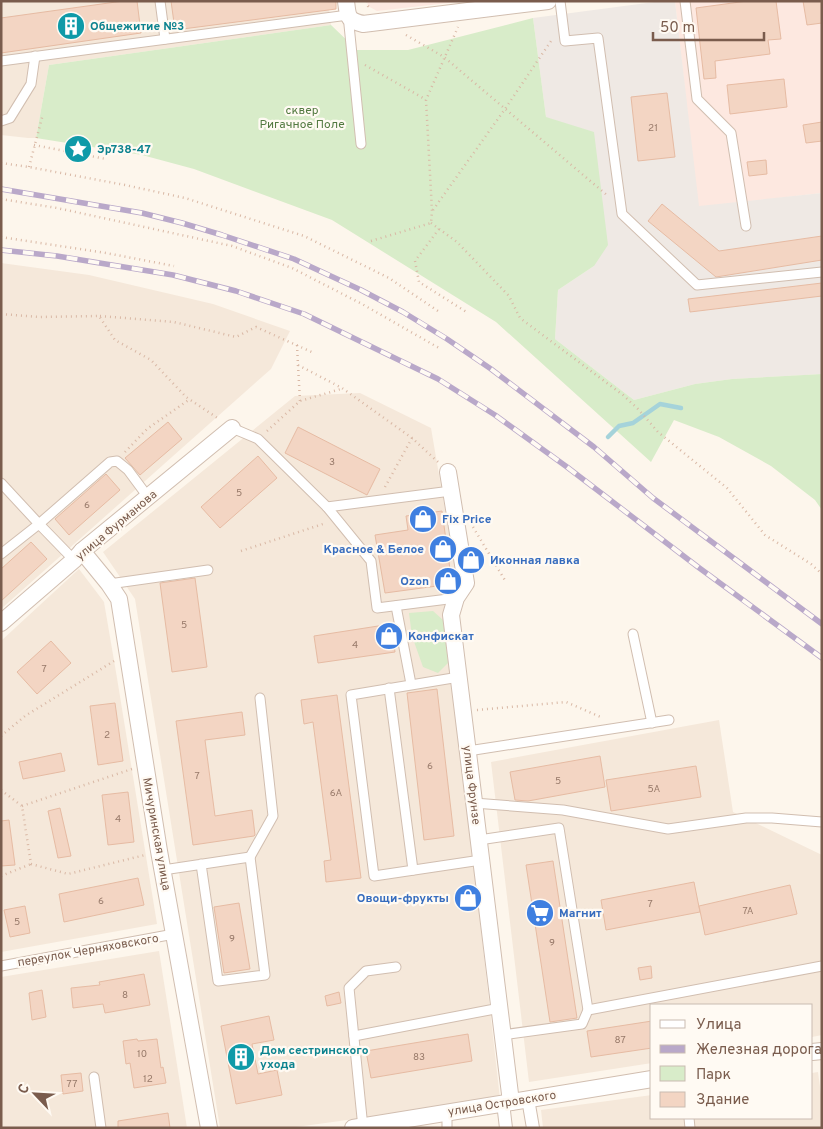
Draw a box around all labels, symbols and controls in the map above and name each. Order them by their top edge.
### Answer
scale bar [653,10,764,42]
building icon: Общежитие №3 [56,11,86,41]
place label: Общежитие №3 [90,19,184,35]
text: 50 m [660,19,695,38]
park label: сквер Ригачное Поле [259,103,345,133]
house number: 21 [648,122,658,135]
place icon: Эр738-47 [63,134,93,164]
place label: Эр738-47 [97,142,151,158]
house number: 3 [329,456,335,469]
street label: улица Фурманова [73,487,161,565]
house number: 5 [236,487,242,500]
house number: 6 [84,499,90,512]
shop icon: Fix Price [408,504,438,534]
place label: Fix Price [442,512,492,528]
shop icon: Красное & Белое [428,534,458,564]
place label: Красное & Белое [323,542,424,558]
shop icon: Иконная лавка [456,545,486,575]
place label: Иконная лавка [490,553,580,569]
shop icon: Ozon [433,566,463,596]
place label: Ozon [400,574,429,590]
house number: 5 [181,619,187,632]
shop icon: Конфискат [374,621,404,651]
place label: Конфискат [408,629,474,645]
house number: 4 [352,639,358,652]
house number: 7 [41,663,47,676]
house number: 2 [104,729,110,742]
street label: улица Фрунзе [458,744,484,826]
house number: 6 [427,760,433,773]
house number: 7 [194,770,200,783]
house number: 5 [555,775,561,788]
street label: Мичуринская улица [138,776,174,892]
house number: 5А [648,783,661,796]
house number: 6А [330,787,342,800]
house number: 4 [115,813,121,826]
shop icon: Овощи-фрукты [453,883,483,913]
place label: Овощи-фрукты [357,891,449,907]
house number: 6 [98,895,104,908]
supermarket icon: Магнит [525,898,555,928]
house number: 7 [647,898,653,911]
house number: 7А [743,905,754,918]
place label: Магнит [559,906,602,922]
house number: 5 [14,916,20,929]
street label: переулок Черняховского [16,931,160,971]
house number: 9 [229,933,235,946]
house number: 9 [549,937,555,950]
house number: 8 [122,989,128,1002]
legend [650,1004,813,1119]
text: Улица [696,1016,741,1035]
house number: 87 [614,1034,626,1047]
text: Железная дорога [696,1041,822,1060]
building icon: Дом сестринского ухода [226,1042,256,1072]
place label: Дом сестринского ухода [260,1043,369,1073]
house number: 10 [137,1048,147,1061]
house number: 83 [413,1051,425,1064]
text: Парк [696,1066,731,1085]
north arrow [10,1069,60,1119]
house number: 12 [143,1073,153,1086]
house number: 77 [67,1078,77,1091]
text: С [15,1081,34,1097]
street label: улица Островского [447,1087,558,1120]
text: Здание [696,1091,749,1110]

